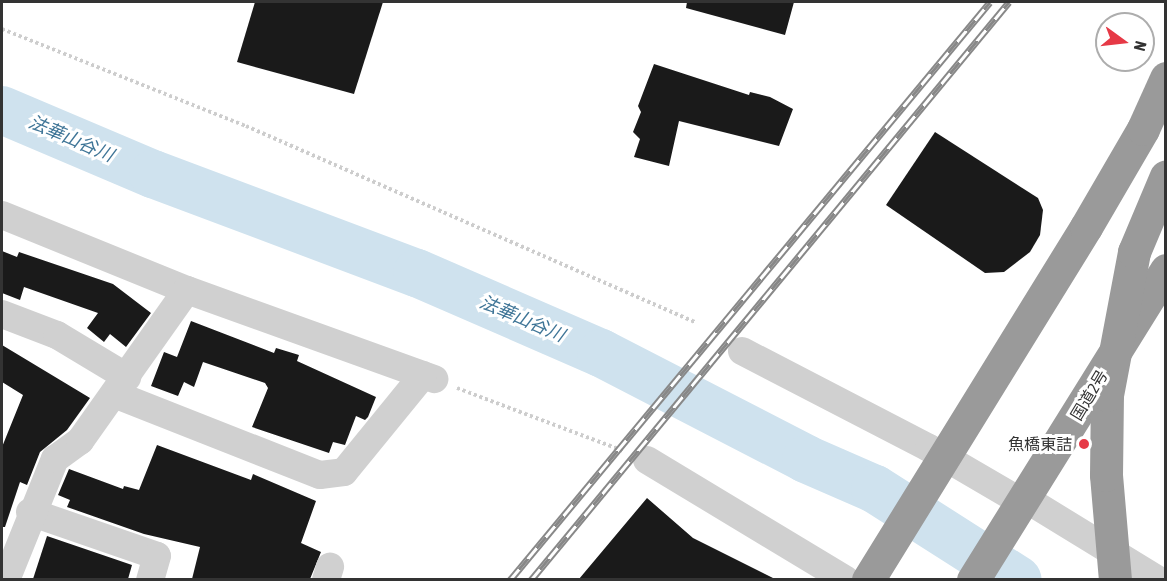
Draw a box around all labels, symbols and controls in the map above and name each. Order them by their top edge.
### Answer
north arrow [1095,12,1155,72]
text: N [1131,39,1150,53]
water label: 法華山谷川 [25,111,117,167]
water label: 法華山谷川 [476,291,568,347]
street label: 国道2号 [1066,366,1112,424]
place label: 魚橋東詰 [1008,434,1072,454]
marker: 魚橋東詰 [1077,437,1091,451]

